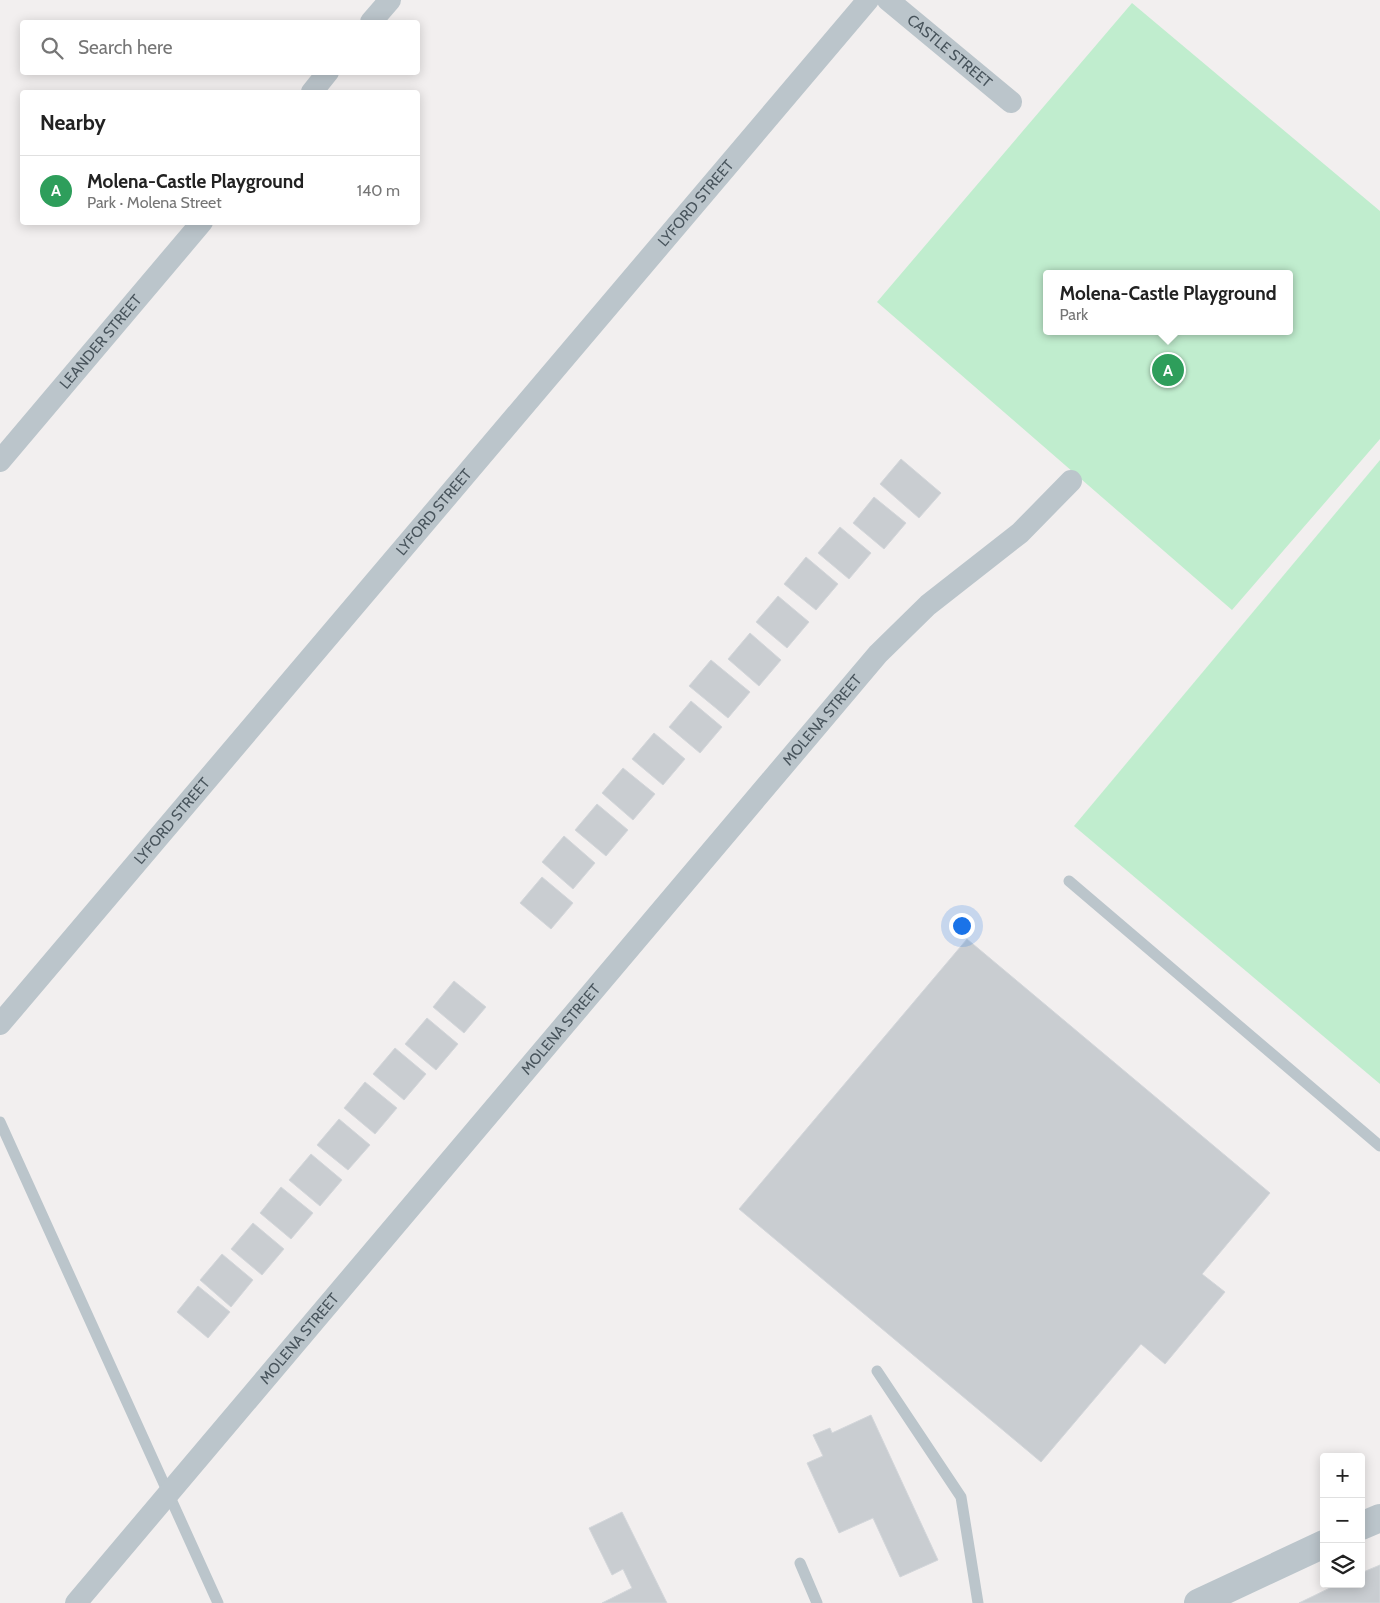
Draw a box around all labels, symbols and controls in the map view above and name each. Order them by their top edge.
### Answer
street label: CASTLE STREET [903,11,996,91]
search box [20,20,420,75]
icon: search [38,34,66,62]
text: Search here [78,36,172,59]
text: Nearby [40,110,106,135]
street label: LYFORD STREET [654,156,737,250]
text: Molena-Castle Playground [87,170,304,193]
text: A [51,181,61,200]
text: 140 m [357,181,400,200]
text: Park · Molena Street [87,193,222,212]
popup [1043,270,1293,335]
text: Molena-Castle Playground [1059,282,1277,305]
street label: LEANDER STREET [56,291,146,393]
text: Park [1059,305,1088,324]
pin: A [1152,351,1184,389]
street label: LYFORD STREET [392,465,476,559]
street label: MOLENA STREET [779,671,866,769]
street label: LYFORD STREET [130,774,214,868]
your location [949,913,975,939]
street label: MOLENA STREET [517,980,604,1078]
street label: MOLENA STREET [256,1290,343,1388]
map controls [1320,1453,1365,1588]
button: + [1320,1453,1365,1498]
button: − [1320,1498,1365,1543]
button: layers [1320,1543,1365,1588]

